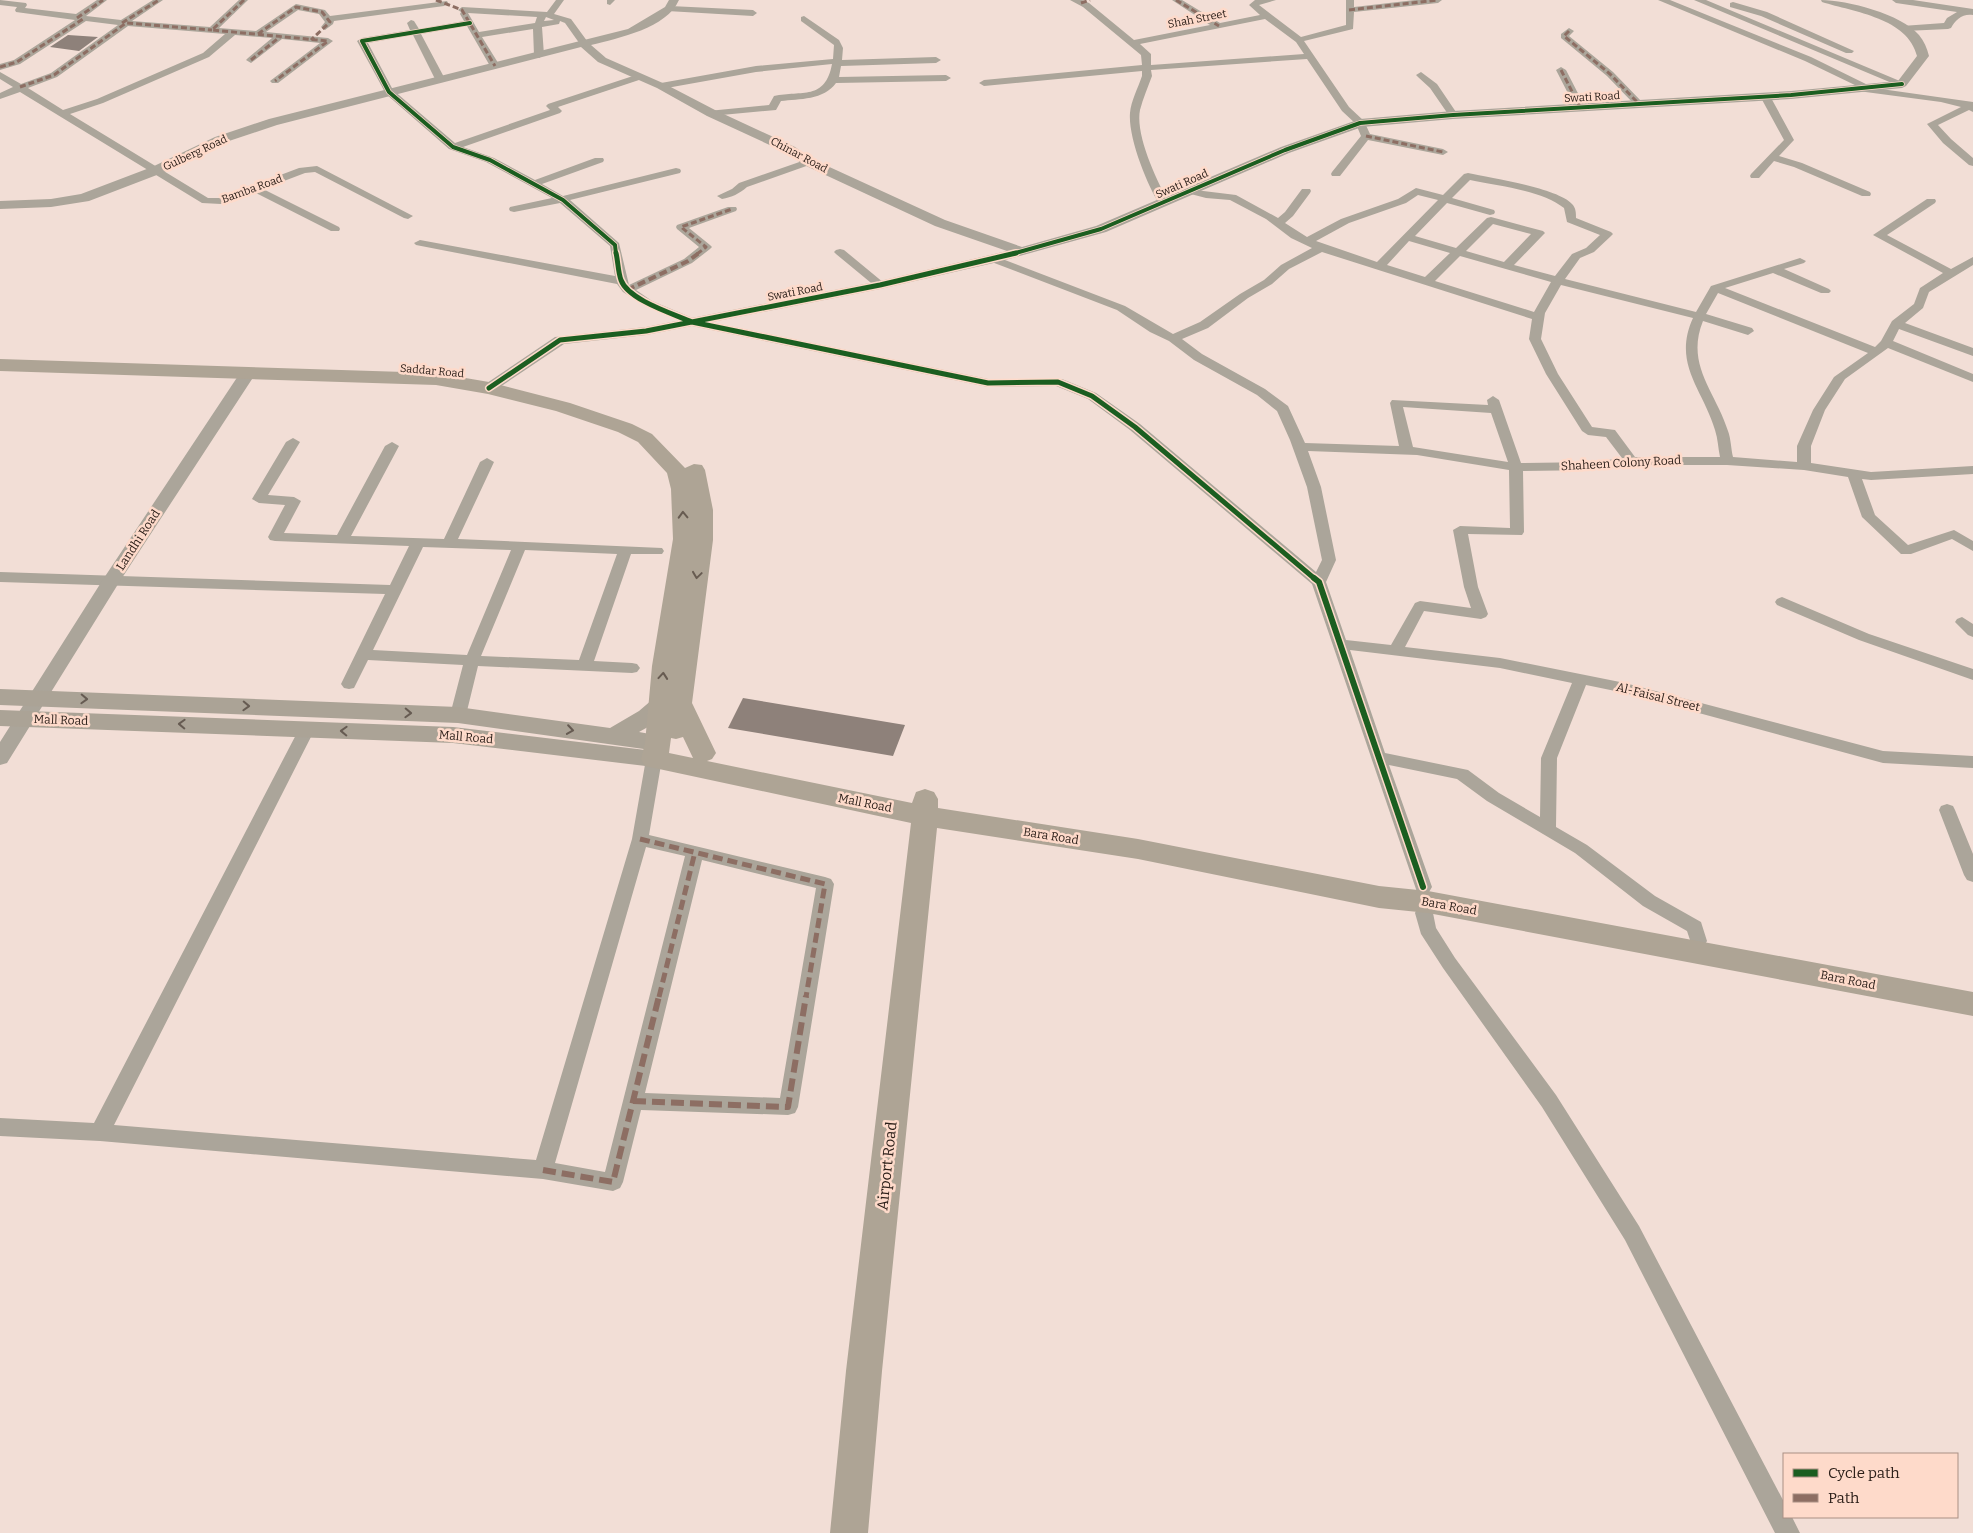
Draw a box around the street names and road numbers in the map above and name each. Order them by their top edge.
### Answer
street label: Shah Street [1167,7,1227,31]
street label: Swati Road [1564,89,1621,105]
street label: Gulberg Road [161,132,230,174]
street label: Chinar Road [768,135,830,176]
street label: Swati Road [1154,166,1211,201]
street label: Bamba Road [220,172,285,206]
street label: Swati Road [766,280,824,304]
street label: Saddar Road [399,362,465,380]
street label: Shaheen Colony Road [1560,453,1682,473]
street label: Landhi Road [113,507,163,573]
street label: Al-Faisal Street [1615,680,1702,714]
street label: Mall Road [33,712,89,728]
street label: Mall Road [438,728,494,746]
street label: Mall Road [837,791,893,815]
street label: Bara Road [1022,825,1080,847]
street label: Bara Road [1420,894,1478,918]
street label: Bara Road [1819,968,1877,992]
street label: Airport Road [873,1121,901,1211]

